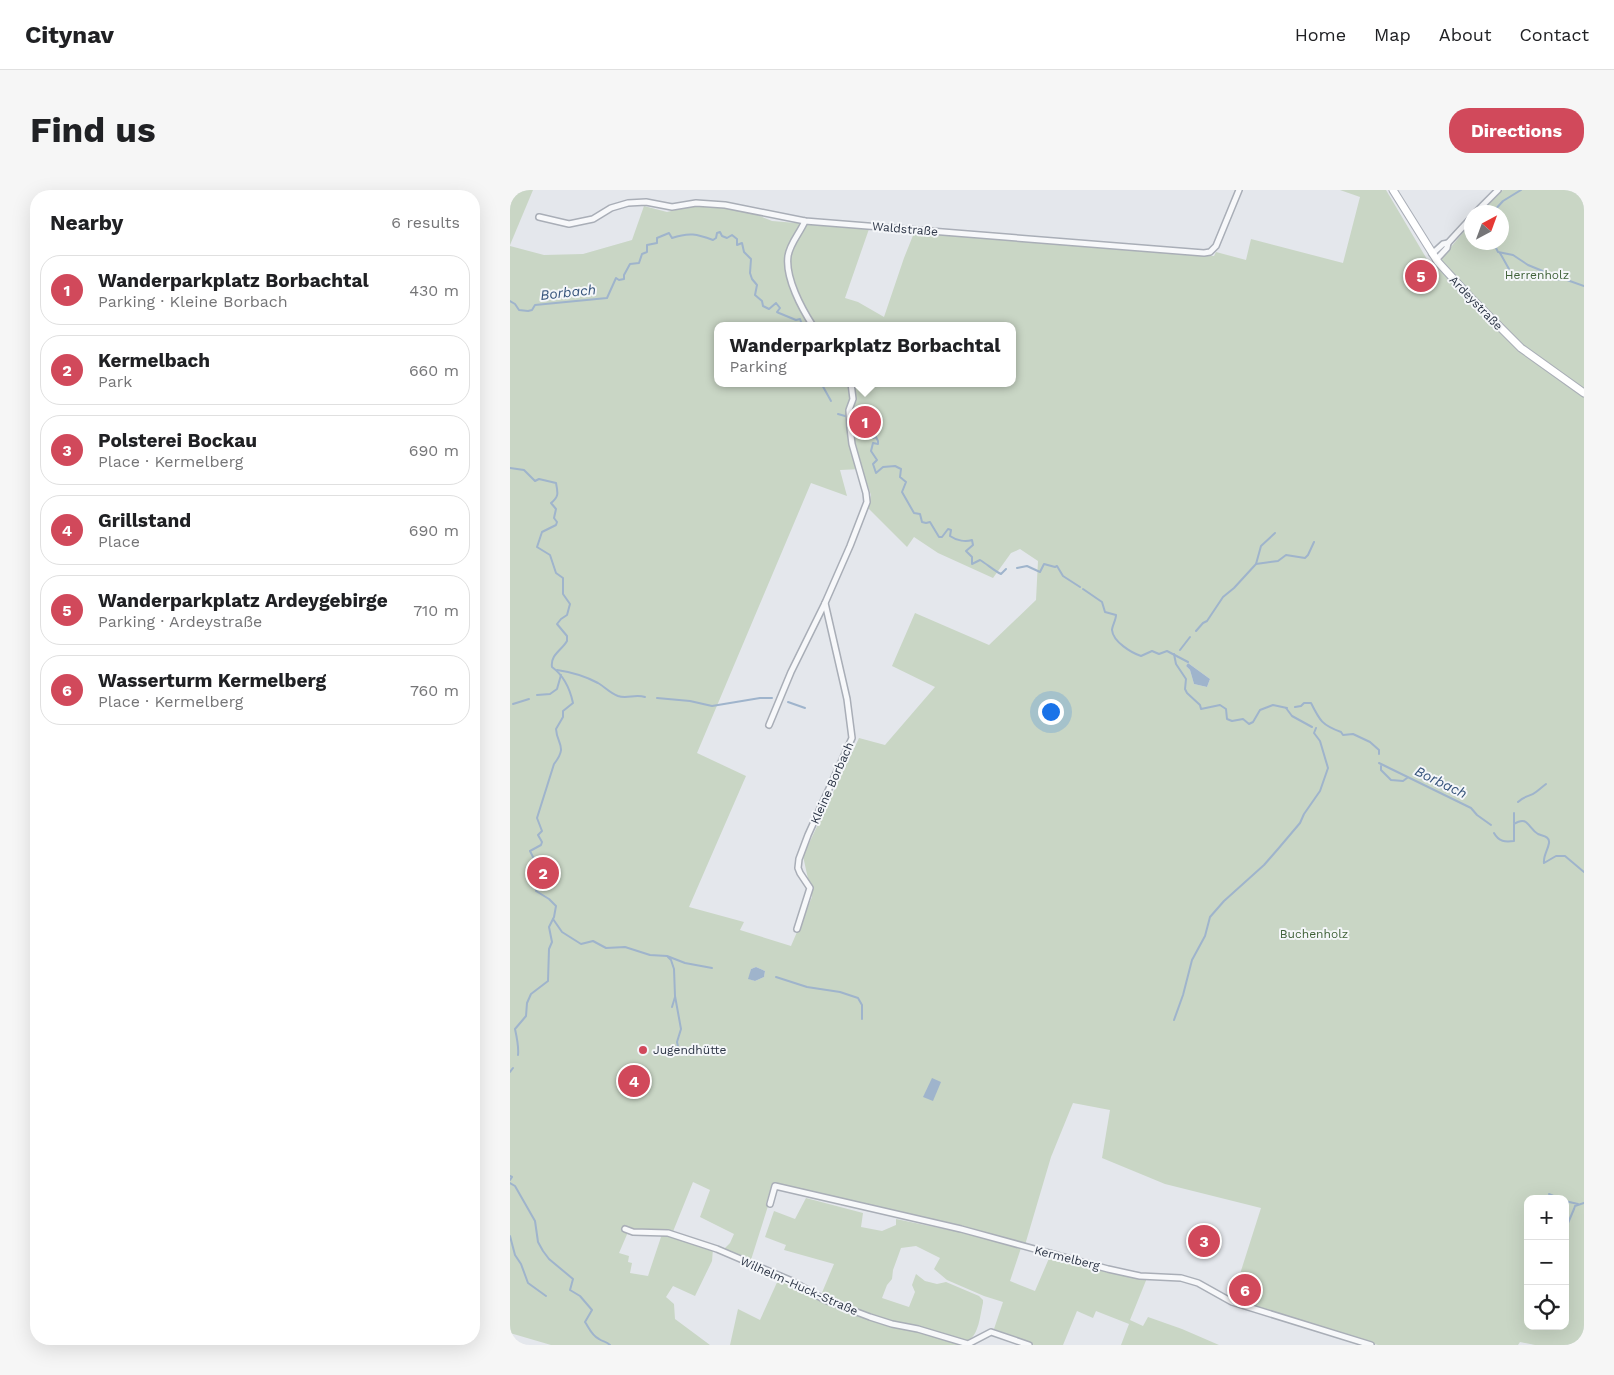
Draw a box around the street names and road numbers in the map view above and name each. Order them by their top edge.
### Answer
street label: Waldstraße [871,219,939,239]
street label: Ardeystraße [1447,273,1505,333]
street label: Kleine Borbach [808,740,856,826]
street label: Kermelberg [1033,1243,1102,1273]
street label: Wilhelm-Huck-Straße [738,1254,860,1318]

